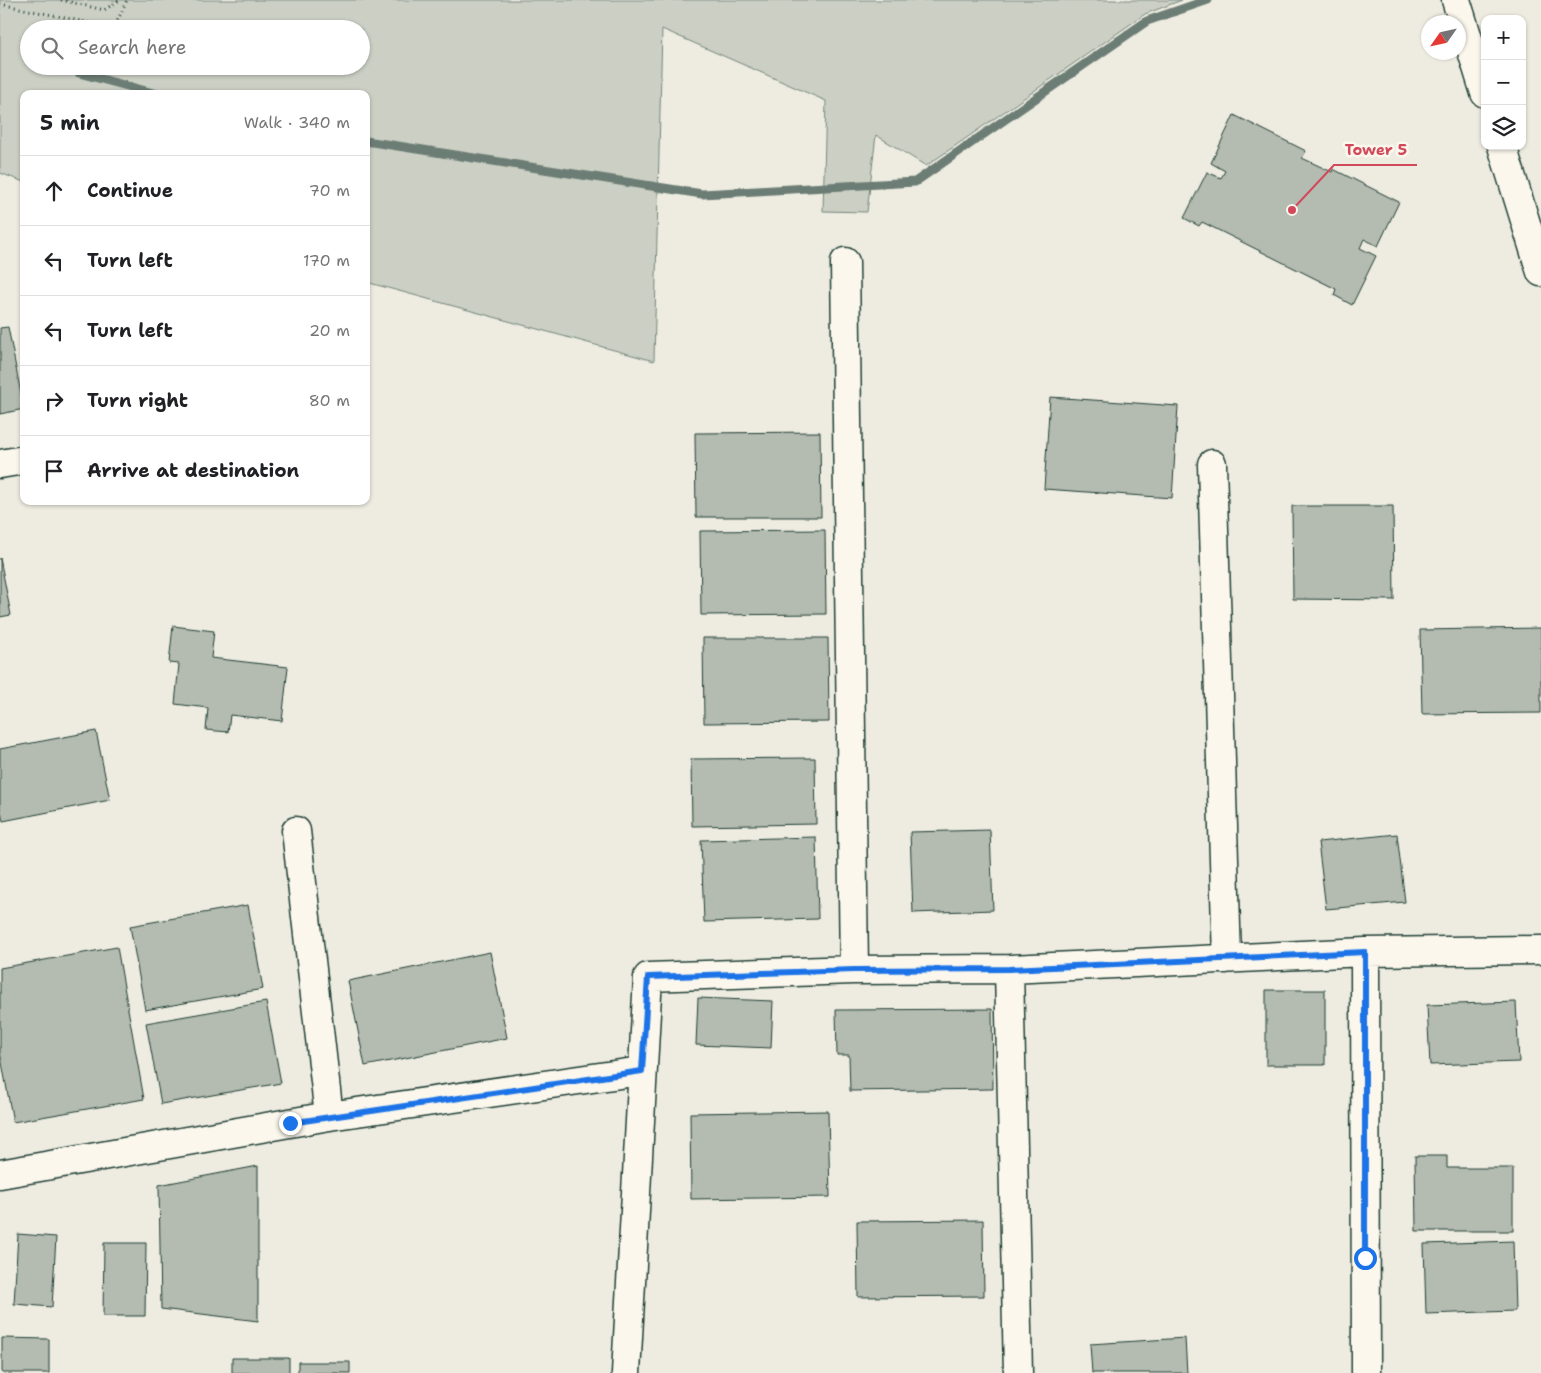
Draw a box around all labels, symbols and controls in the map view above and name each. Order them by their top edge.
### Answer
north arrow [1421,15,1466,60]
map controls [1481,15,1526,150]
button: + [1481,15,1526,60]
search box [20,20,370,75]
icon: search [38,34,66,62]
text: Search here [78,35,187,60]
button: − [1481,60,1526,105]
button: layers [1481,105,1526,150]
text: 5 min [40,109,100,137]
text: Walk · 340 m [244,112,350,133]
callout: Tower 5 [1334,135,1417,165]
text: Tower 5 [1345,140,1407,160]
icon: ahead [40,177,68,205]
text: Continue [87,178,173,203]
text: 70 m [309,180,350,201]
icon: left [40,247,68,275]
text: Turn left [87,248,173,273]
text: 170 m [303,250,350,271]
icon: left [40,317,68,345]
text: Turn left [87,318,173,343]
text: 20 m [309,320,350,341]
icon: right [40,387,68,415]
text: Turn right [87,388,188,413]
text: 80 m [309,390,350,411]
icon: arrive [40,457,68,485]
text: Arrive at destination [87,458,299,483]
route end [279,1112,302,1135]
route start [1354,1247,1377,1270]

